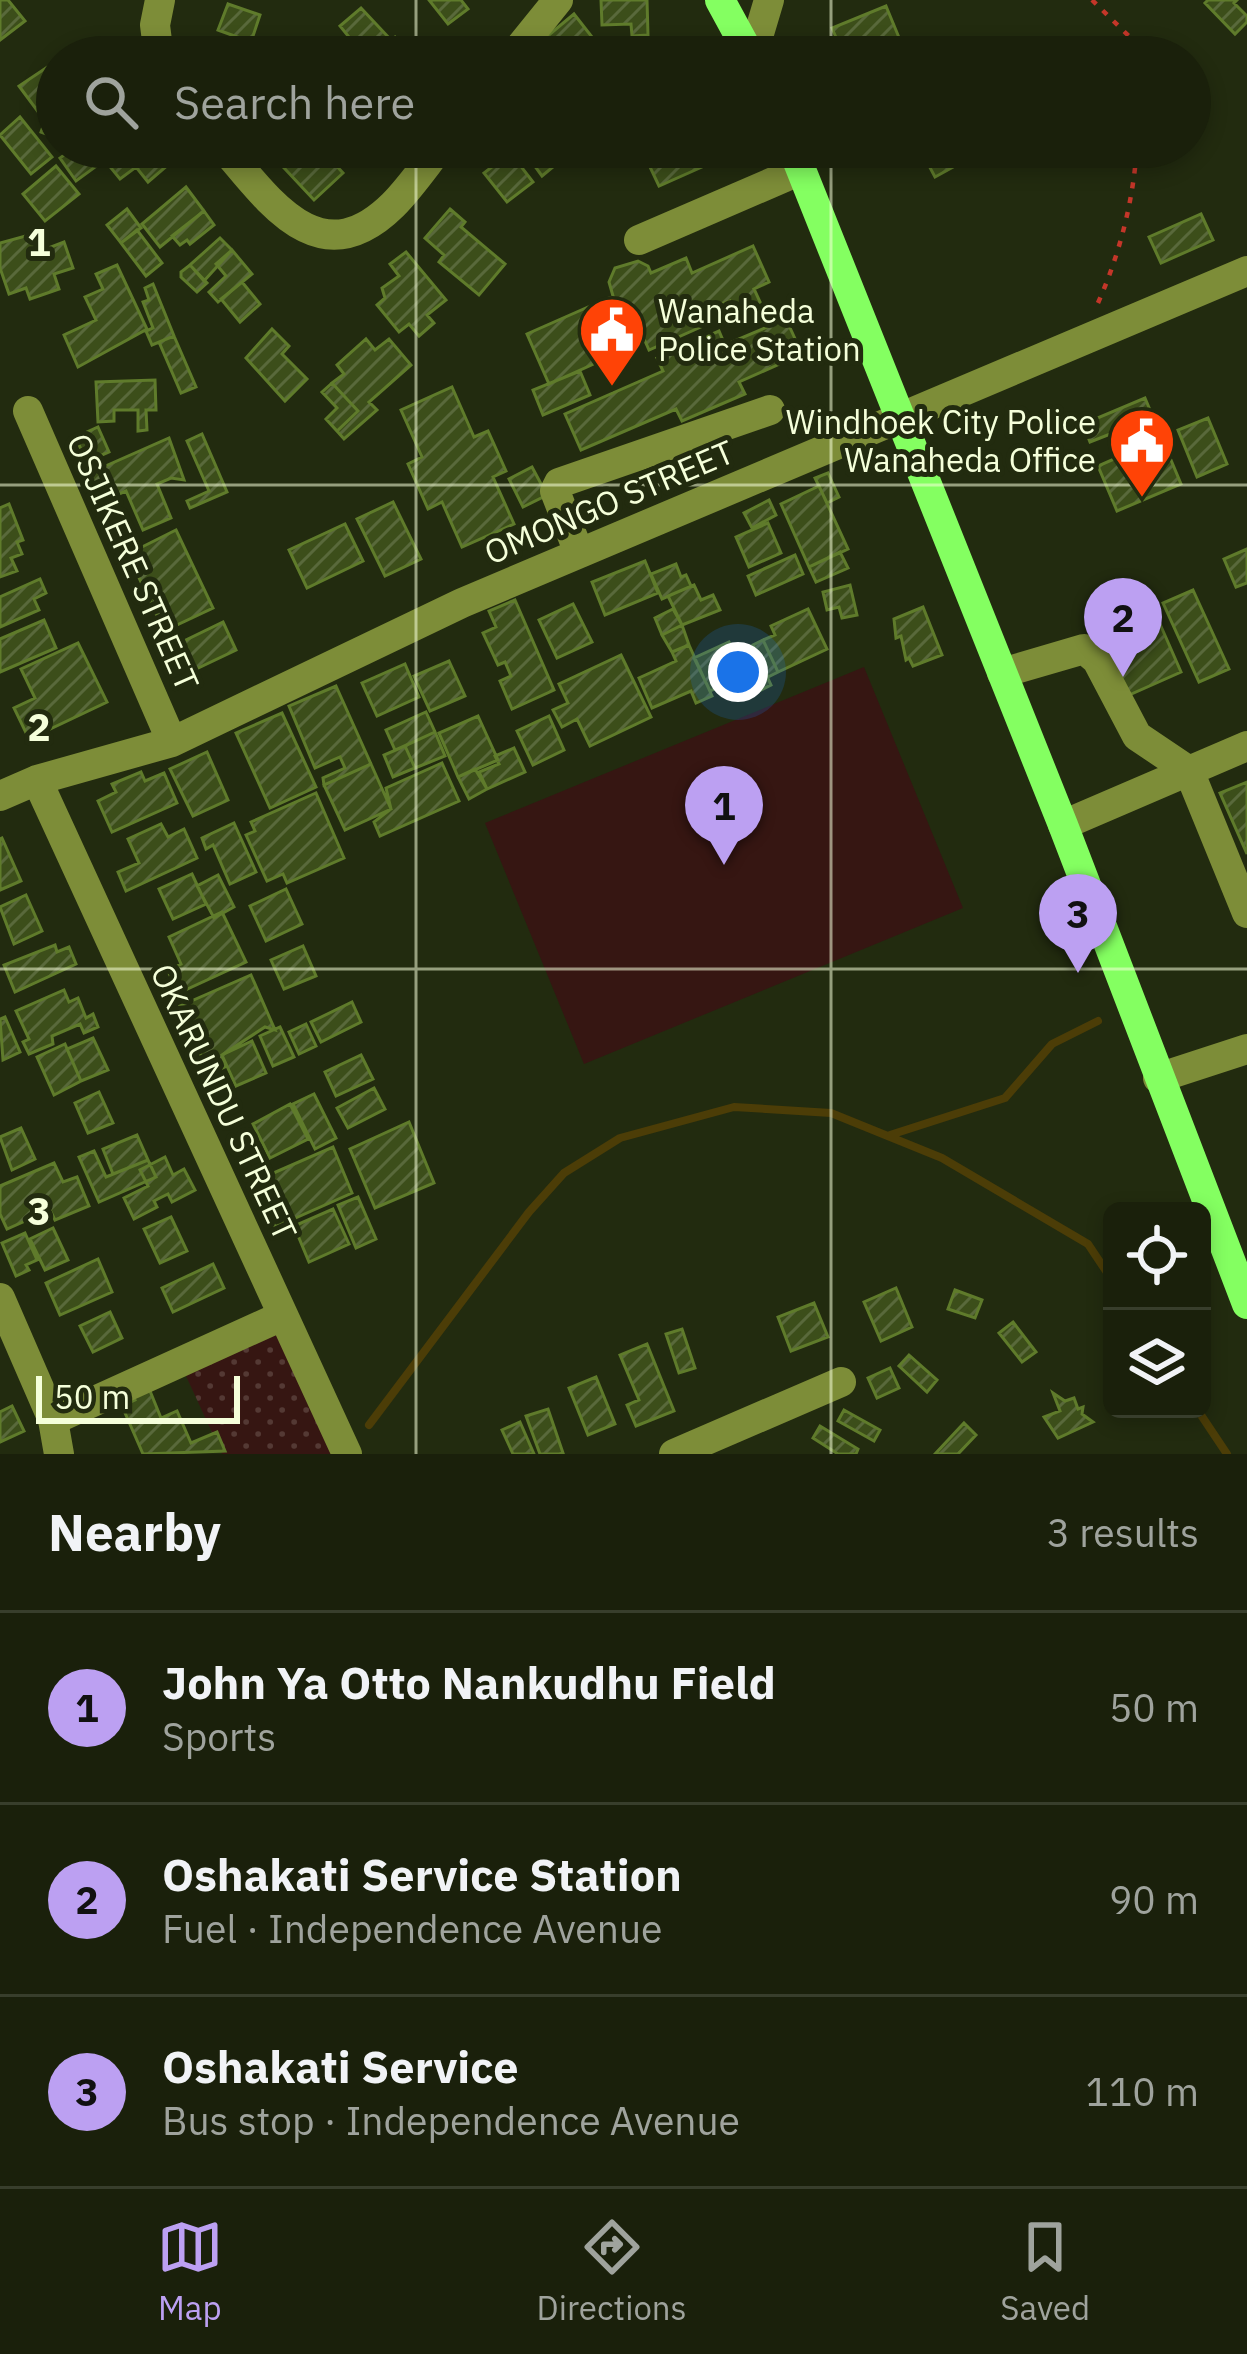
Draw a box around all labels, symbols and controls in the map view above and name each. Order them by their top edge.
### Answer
search box [36,36,1211,168]
icon: search [78,69,144,135]
text: Search here [174,73,415,131]
text: 1 [27,216,51,267]
place label: Wanaheda Police Station [658,289,861,370]
public building icon: Wanaheda Police Station [577,295,647,389]
place label: Windhoek City Police Wanaheda Office [786,400,1096,481]
public building icon: Windhoek City Police Wanaheda Office [1107,406,1177,500]
street label: OSJIKERE STREET [57,427,209,697]
street label: OMONGO STREET [477,430,740,574]
pin: 2 [1084,578,1162,677]
your location [708,642,768,702]
text: 2 [27,701,51,752]
pin: 1 [685,766,763,865]
pin: 3 [1039,874,1117,973]
street label: OKARUNDU STREET [142,957,307,1247]
text: 3 [27,1185,51,1236]
map controls [1103,1202,1211,1418]
button: locate [1103,1202,1211,1310]
button: layers [1103,1310,1211,1418]
scale bar [36,1370,240,1423]
text: 50 m [54,1375,130,1418]
text: Nearby [48,1499,221,1565]
text: 3 results [1047,1507,1199,1558]
text: John Ya Otto Nankudhu Field [162,1653,776,1711]
text: 1 [75,1682,99,1733]
text: 50 m [1109,1682,1199,1733]
text: Sports [162,1711,276,1762]
text: Oshakati Service Station [162,1845,682,1903]
text: 2 [75,1874,99,1925]
text: 90 m [1109,1874,1199,1925]
text: Fuel · Independence Avenue [162,1903,663,1954]
text: Oshakati Service [162,2037,519,2095]
text: 3 [75,2066,99,2117]
text: 110 m [1086,2066,1199,2117]
text: Bus stop · Independence Avenue [162,2095,740,2146]
tab: Map [157,2214,223,2329]
tab: Directions [537,2214,687,2329]
tab: Saved [1000,2214,1090,2329]

